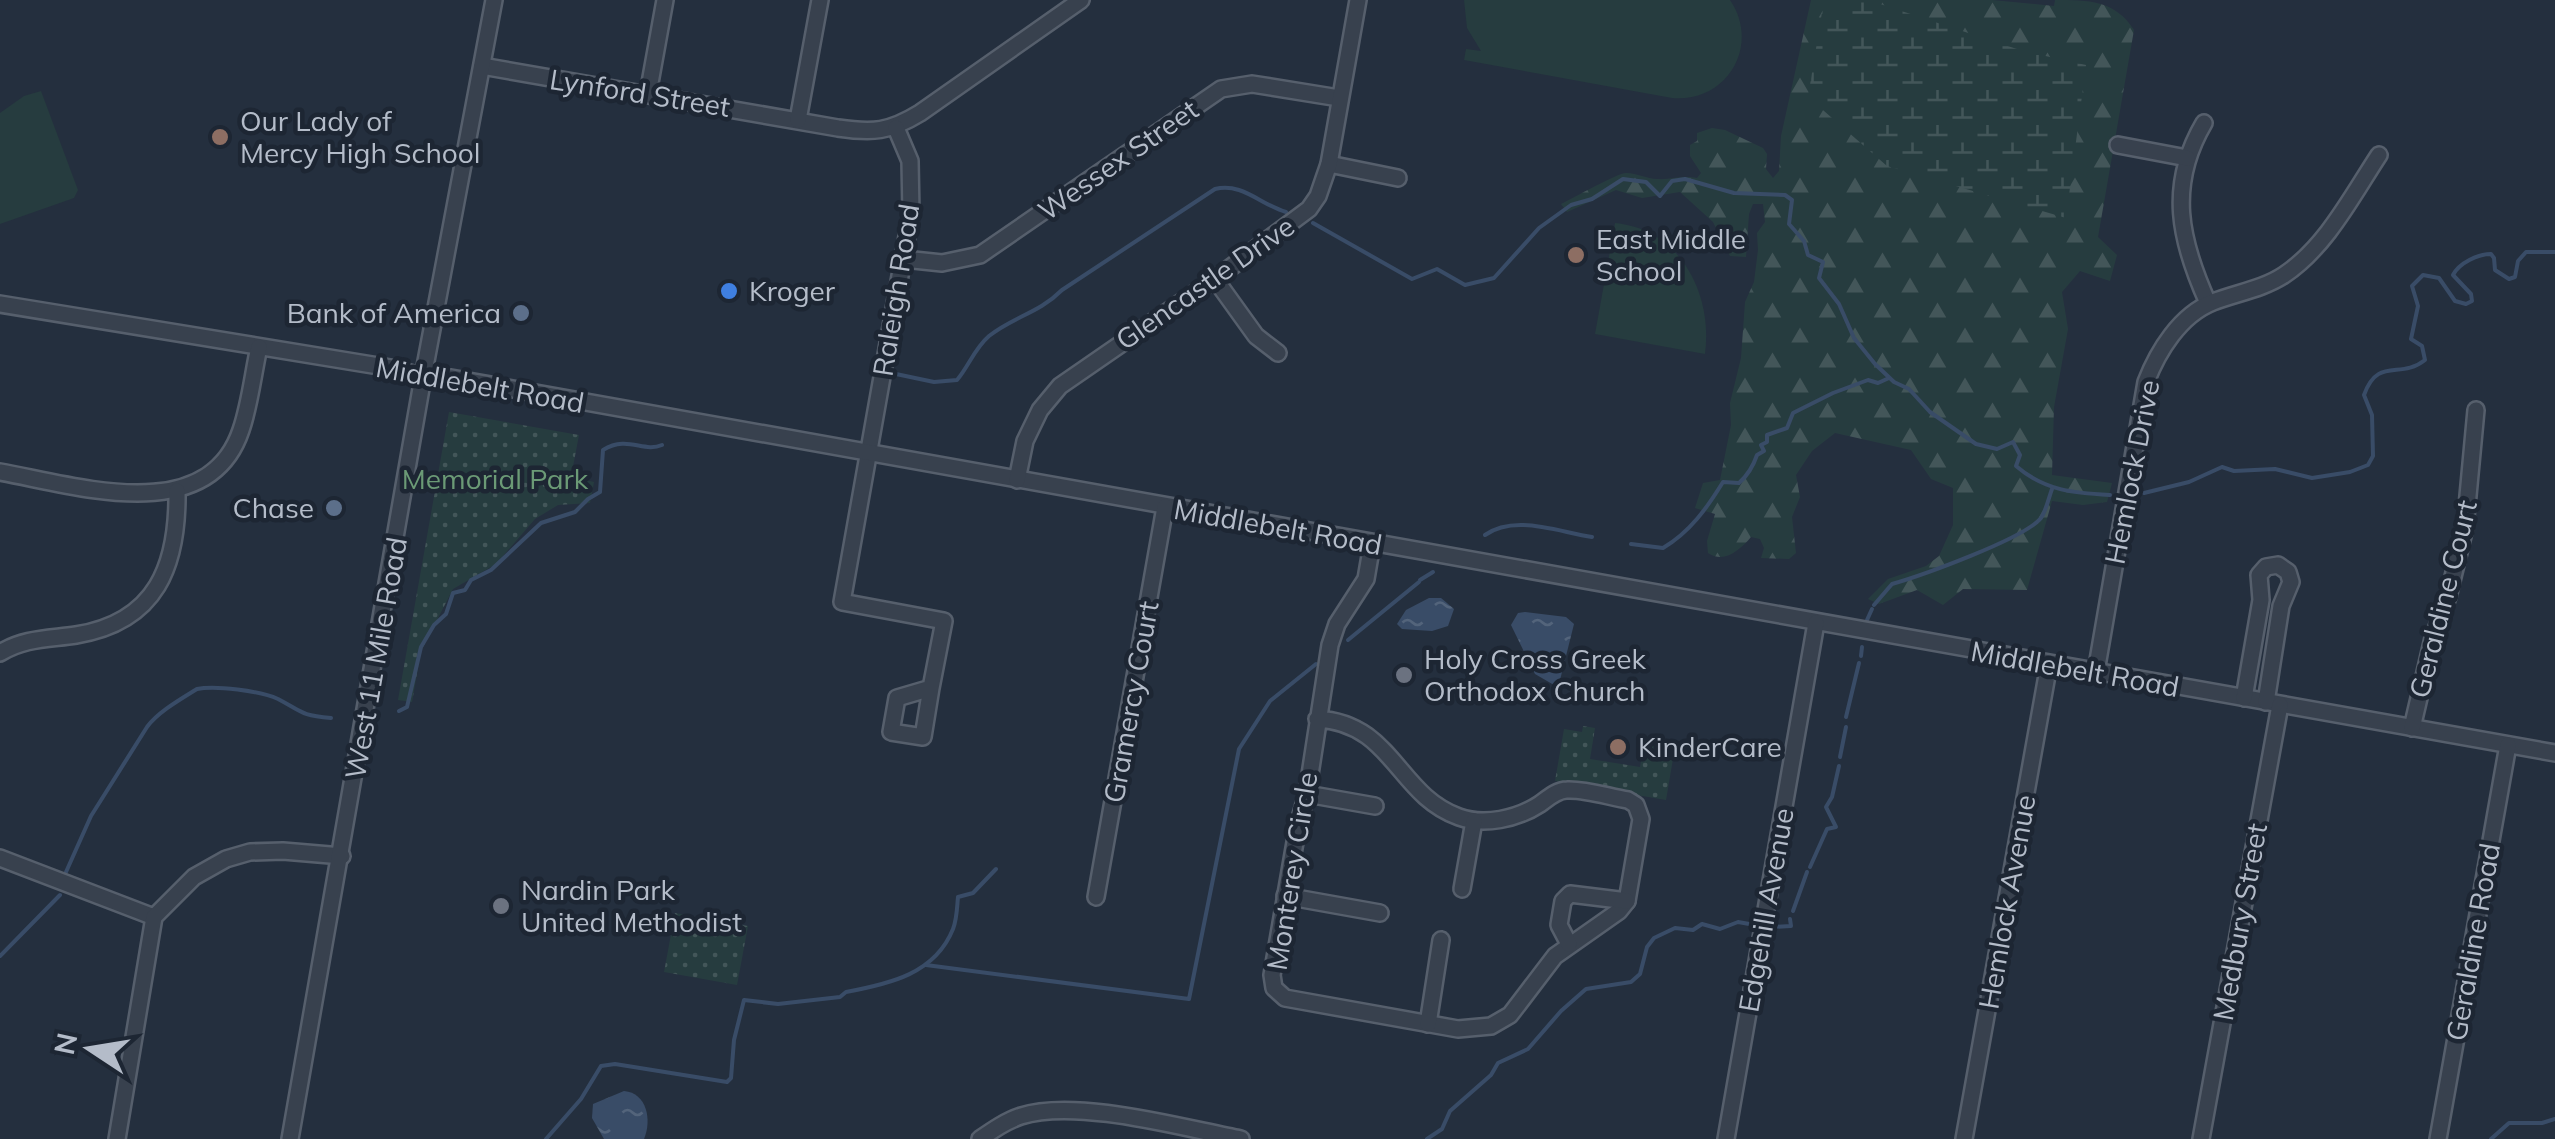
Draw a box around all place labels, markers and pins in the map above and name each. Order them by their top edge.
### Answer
place label: Our Lady of Mercy High School [240,103,480,170]
marker: Our Lady of Mercy High School [209,126,231,148]
place label: East Middle School [1596,221,1746,288]
marker: East Middle School [1565,244,1587,266]
place label: Kroger [749,273,836,308]
marker: Kroger [718,280,740,302]
place label: Bank of America [287,295,501,330]
marker: Bank of America [510,302,532,324]
place label: Chase [233,490,314,525]
marker: Chase [323,497,345,519]
place label: Holy Cross Greek Orthodox Church [1424,641,1646,708]
marker: Holy Cross Greek Orthodox Church [1393,664,1415,686]
place label: KinderCare [1638,729,1782,764]
marker: KinderCare [1607,736,1629,758]
place label: Nardin Park United Methodist [521,872,742,939]
marker: Nardin Park United Methodist [490,895,512,917]

